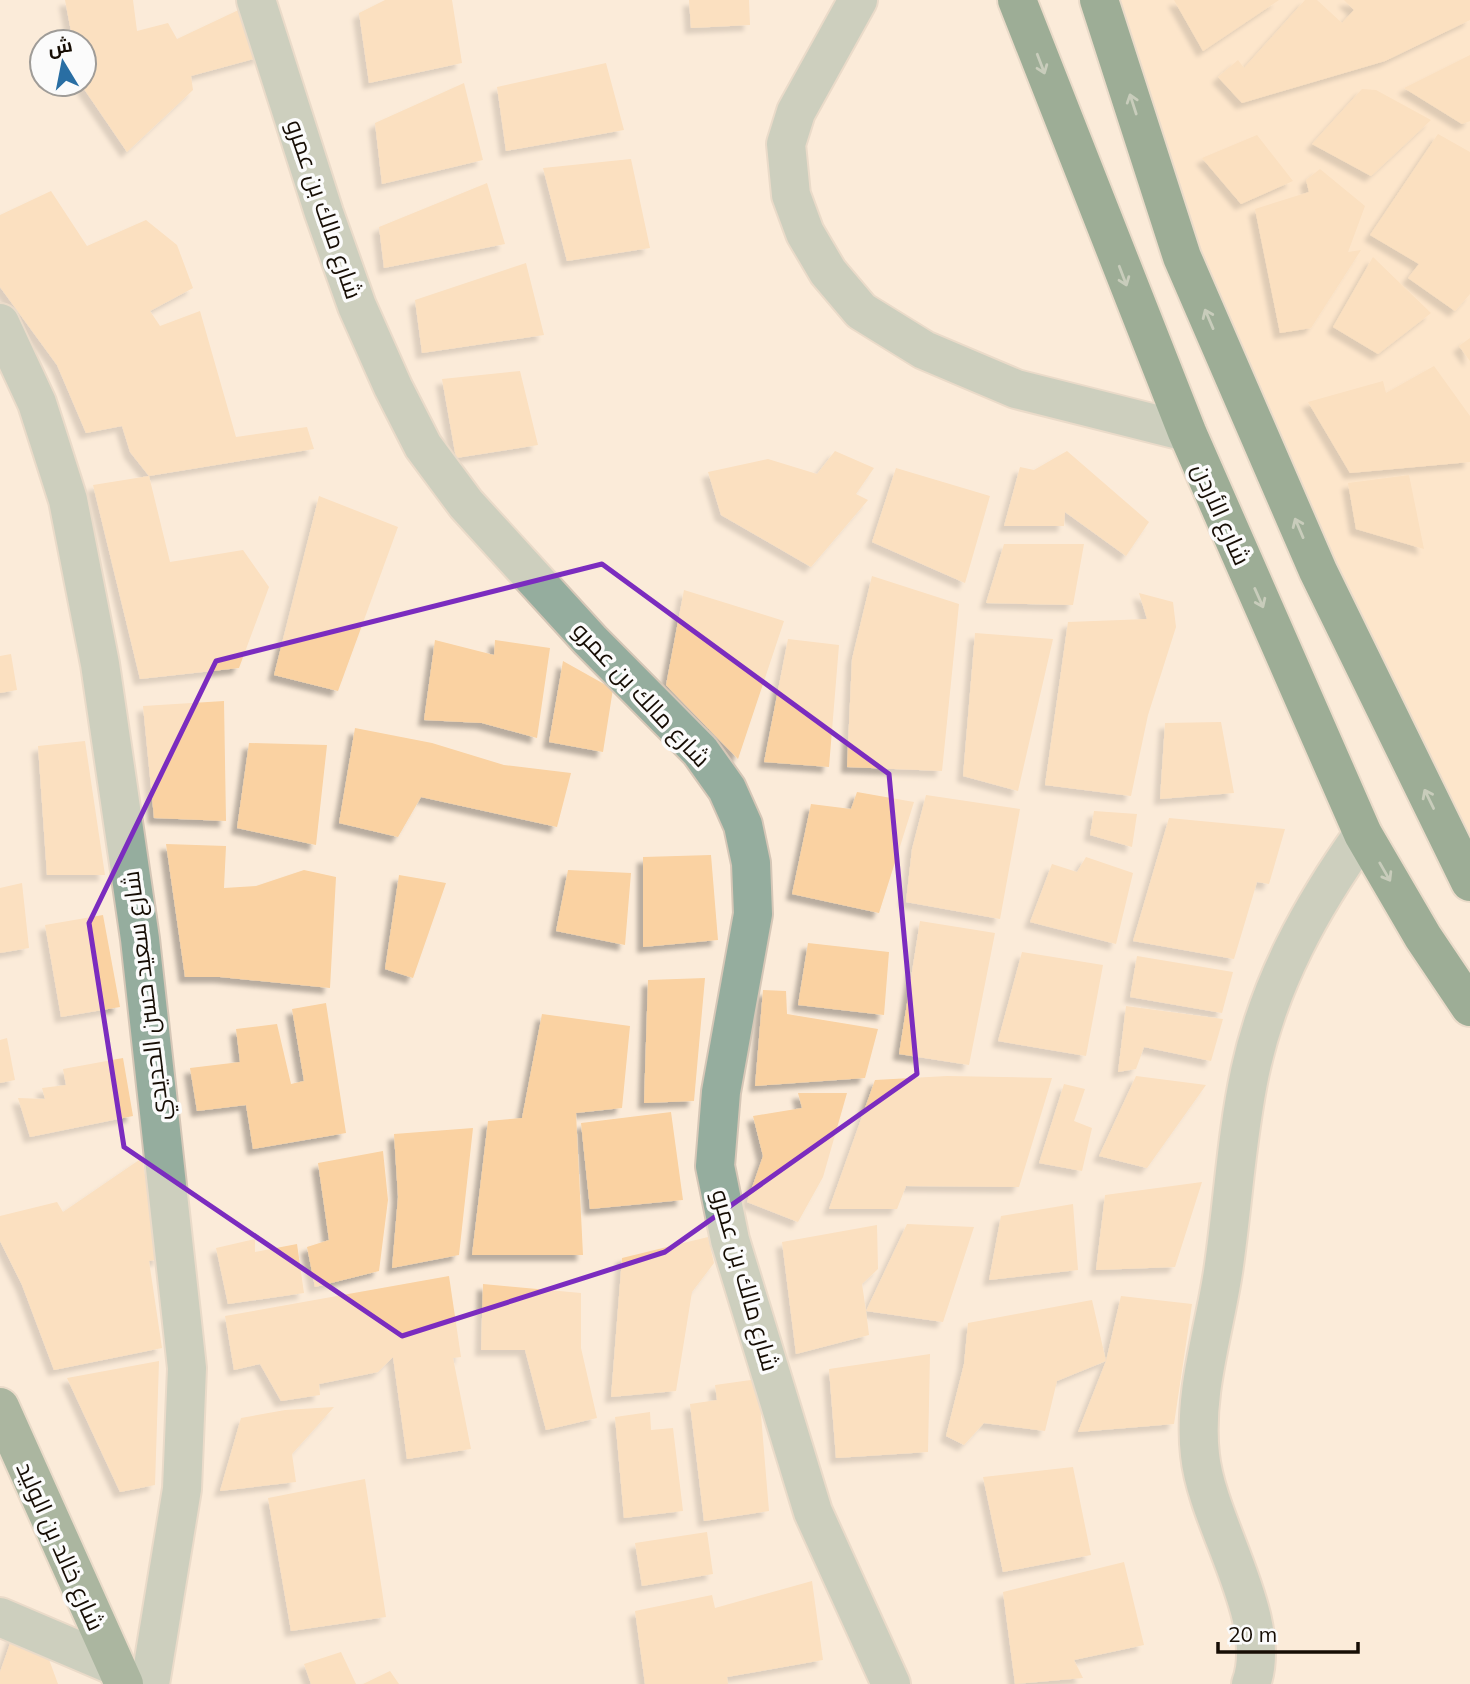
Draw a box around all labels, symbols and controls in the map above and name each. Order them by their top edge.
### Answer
north arrow [28,28,98,98]
text: ش [46,32,74,60]
one-way arrow [1036,52,1049,74]
one-way arrow [1126,94,1138,116]
street label: شارع مالك بن عمرو [278,115,370,303]
one-way arrow [1118,264,1131,286]
one-way arrow [1202,308,1215,330]
street label: شارع الأردن [1184,458,1258,571]
one-way arrow [1292,517,1305,539]
one-way arrow [1254,587,1267,608]
street label: شارع مالك بن عمرو [566,615,717,774]
one-way arrow [1422,789,1436,810]
one-way arrow [1378,861,1392,881]
street label: شارع سعيد حسن الحديدي [115,869,179,1123]
street label: شارع مالك بن عمرو [704,1186,786,1375]
street label: شارع خالد بن الوليد [9,1457,112,1636]
scale bar [1218,1610,1358,1654]
text: 20 m [1228,1621,1277,1647]

